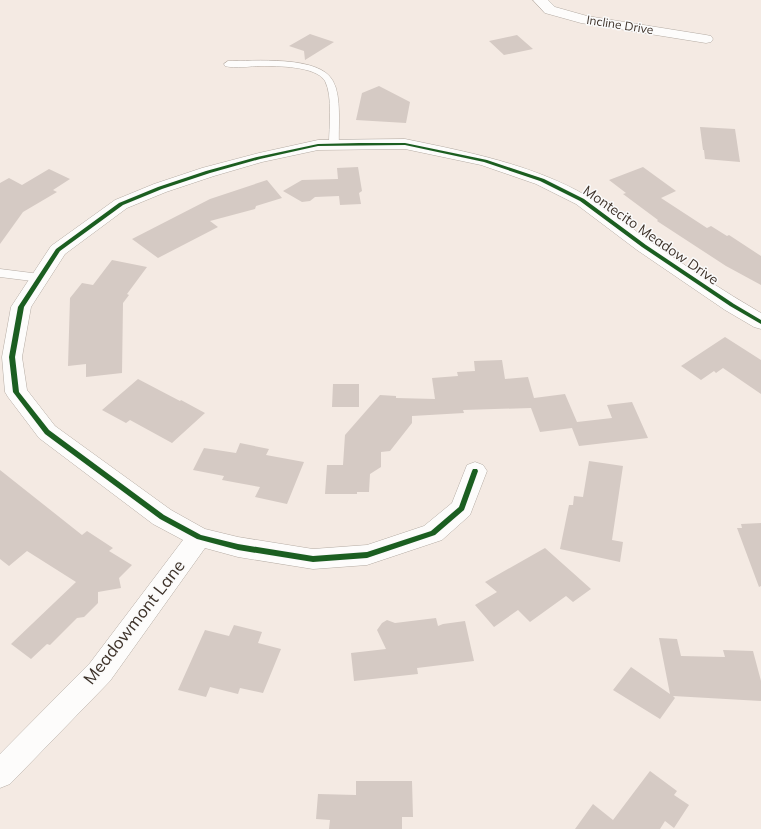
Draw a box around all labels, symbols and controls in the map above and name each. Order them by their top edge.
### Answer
street label: Incline Drive [586,12,655,37]
street label: Montecito Meadow Drive [580,181,722,289]
street label: Meadowmont Lane [78,555,189,688]

